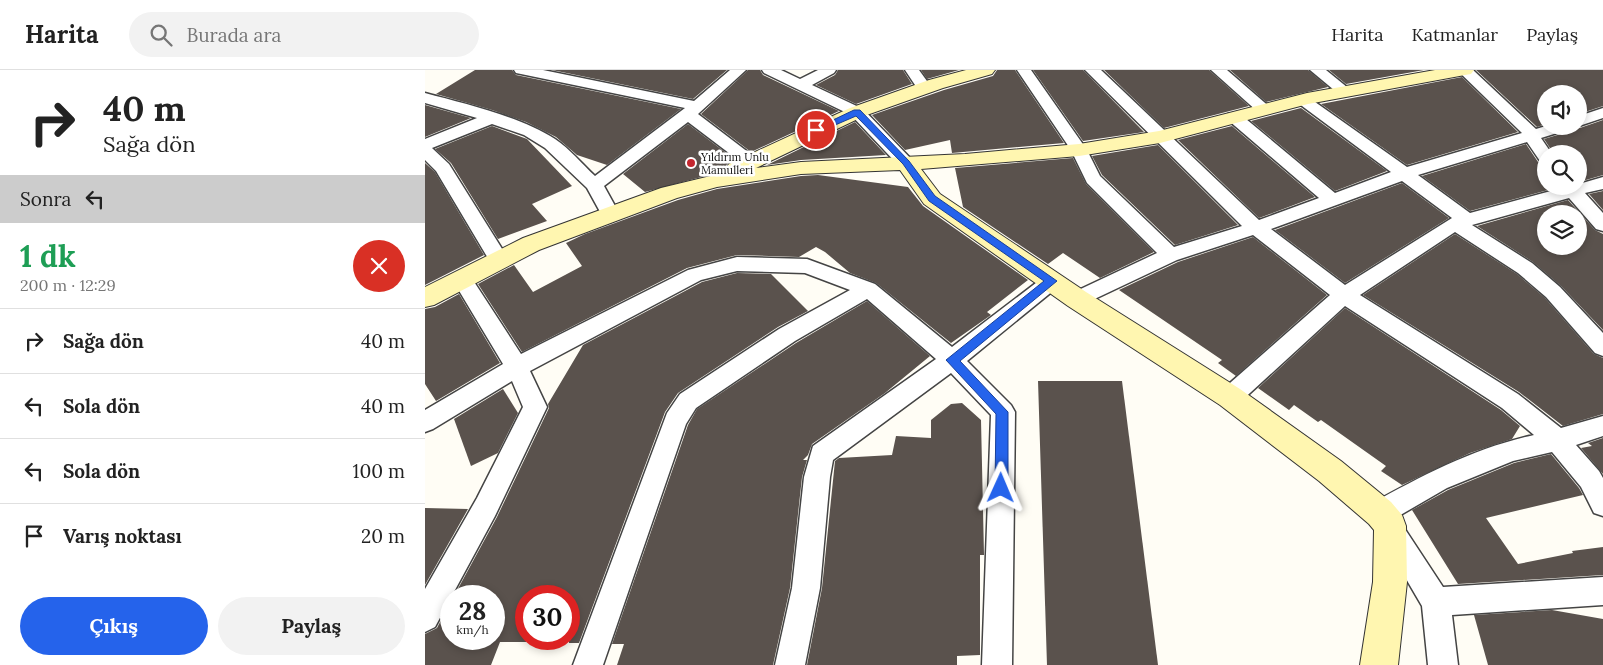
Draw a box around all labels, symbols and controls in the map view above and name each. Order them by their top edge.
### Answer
search box [129,12,479,57]
text: Harita [25,19,99,50]
icon: search [147,21,175,49]
text: Burada ara [187,23,281,47]
text: Harita [1331,23,1383,46]
text: Katmanlar [1411,23,1498,46]
text: Paylaş [1526,23,1578,46]
map controls [1537,85,1587,255]
button: sound [1537,85,1587,135]
text: 40 m [103,86,186,131]
icon: right [20,90,85,155]
pin [795,109,837,151]
icon: arrive [802,116,830,144]
text: Sağa dön [103,130,196,158]
button: search [1537,145,1587,195]
place label: Yıldırım Unlu Mamulleri [700,150,769,177]
marker: Yıldırım Unlu Mamulleri [685,157,697,169]
icon: left [81,185,109,213]
text: Sonra [20,187,71,211]
button: layers [1537,205,1587,255]
text: 1 dk [20,237,76,275]
button: close [353,240,405,292]
text: 200 m · 12:29 [20,275,116,295]
icon: right [20,327,48,355]
text: Sağa dön [63,329,144,353]
text: 40 m [361,329,405,353]
icon: left [20,392,48,420]
text: Sola dön [63,394,140,418]
text: 40 m [361,394,405,418]
icon: left [20,457,48,485]
text: Sola dön [63,459,140,483]
text: 100 m [353,459,405,483]
position arrow [974,461,1026,513]
icon: arrive [20,522,48,550]
text: Varış noktası [63,524,182,548]
text: 20 m [361,524,405,548]
speed limit sign: 30 [515,585,580,650]
text: 28 [459,595,486,627]
button: Çıkış [20,597,208,655]
button: Paylaş [218,597,405,655]
text: km/h [456,622,489,637]

